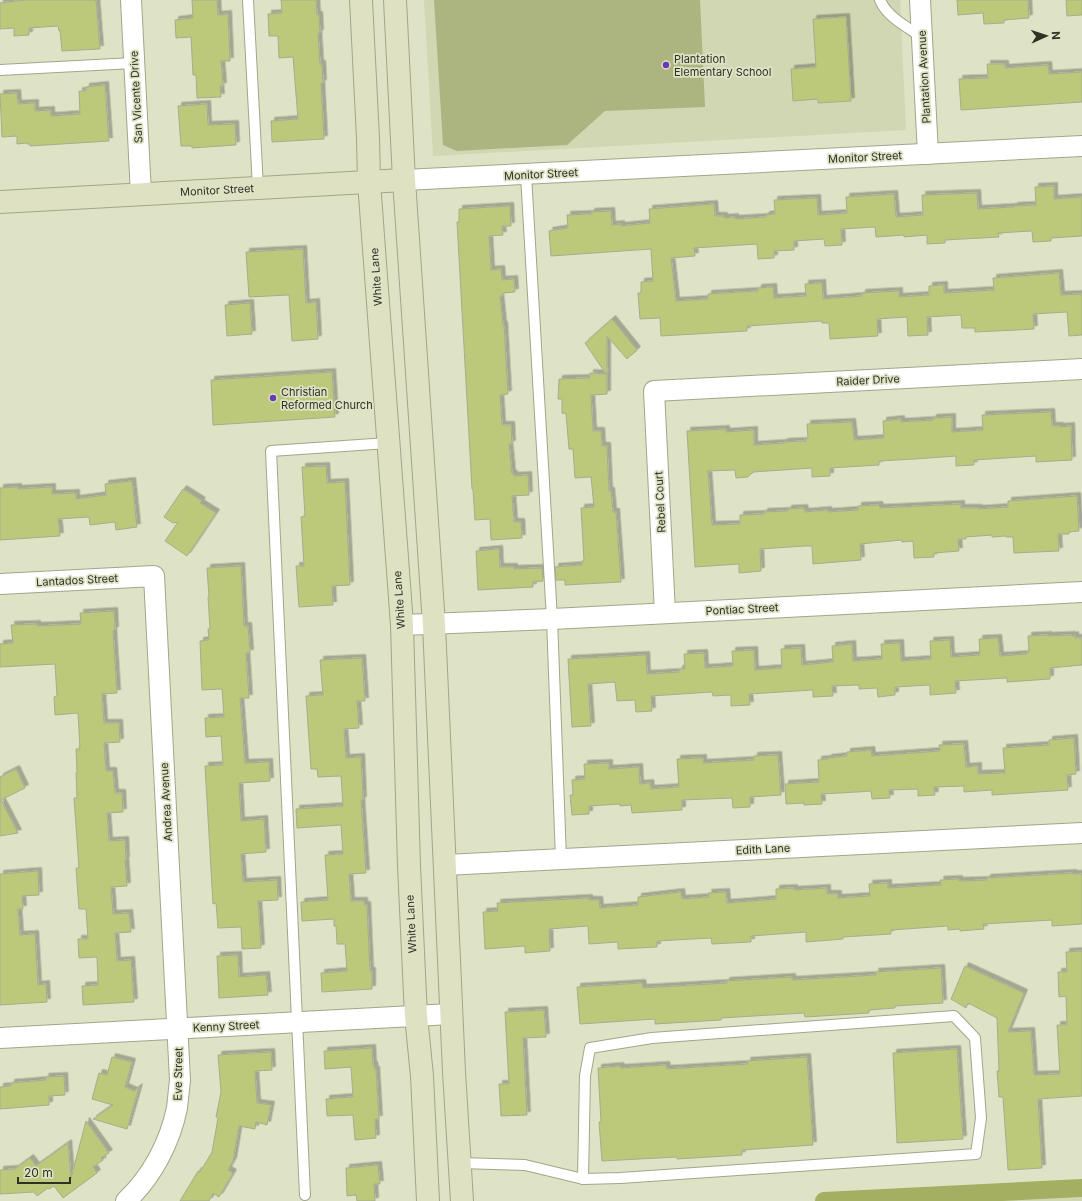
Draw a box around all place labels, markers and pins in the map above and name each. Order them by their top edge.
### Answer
place label: Plantation Elementary School [674,52,771,79]
marker: Plantation Elementary School [661,60,671,70]
place label: Christian Reformed Church [281,385,373,412]
marker: Christian Reformed Church [268,393,278,403]

